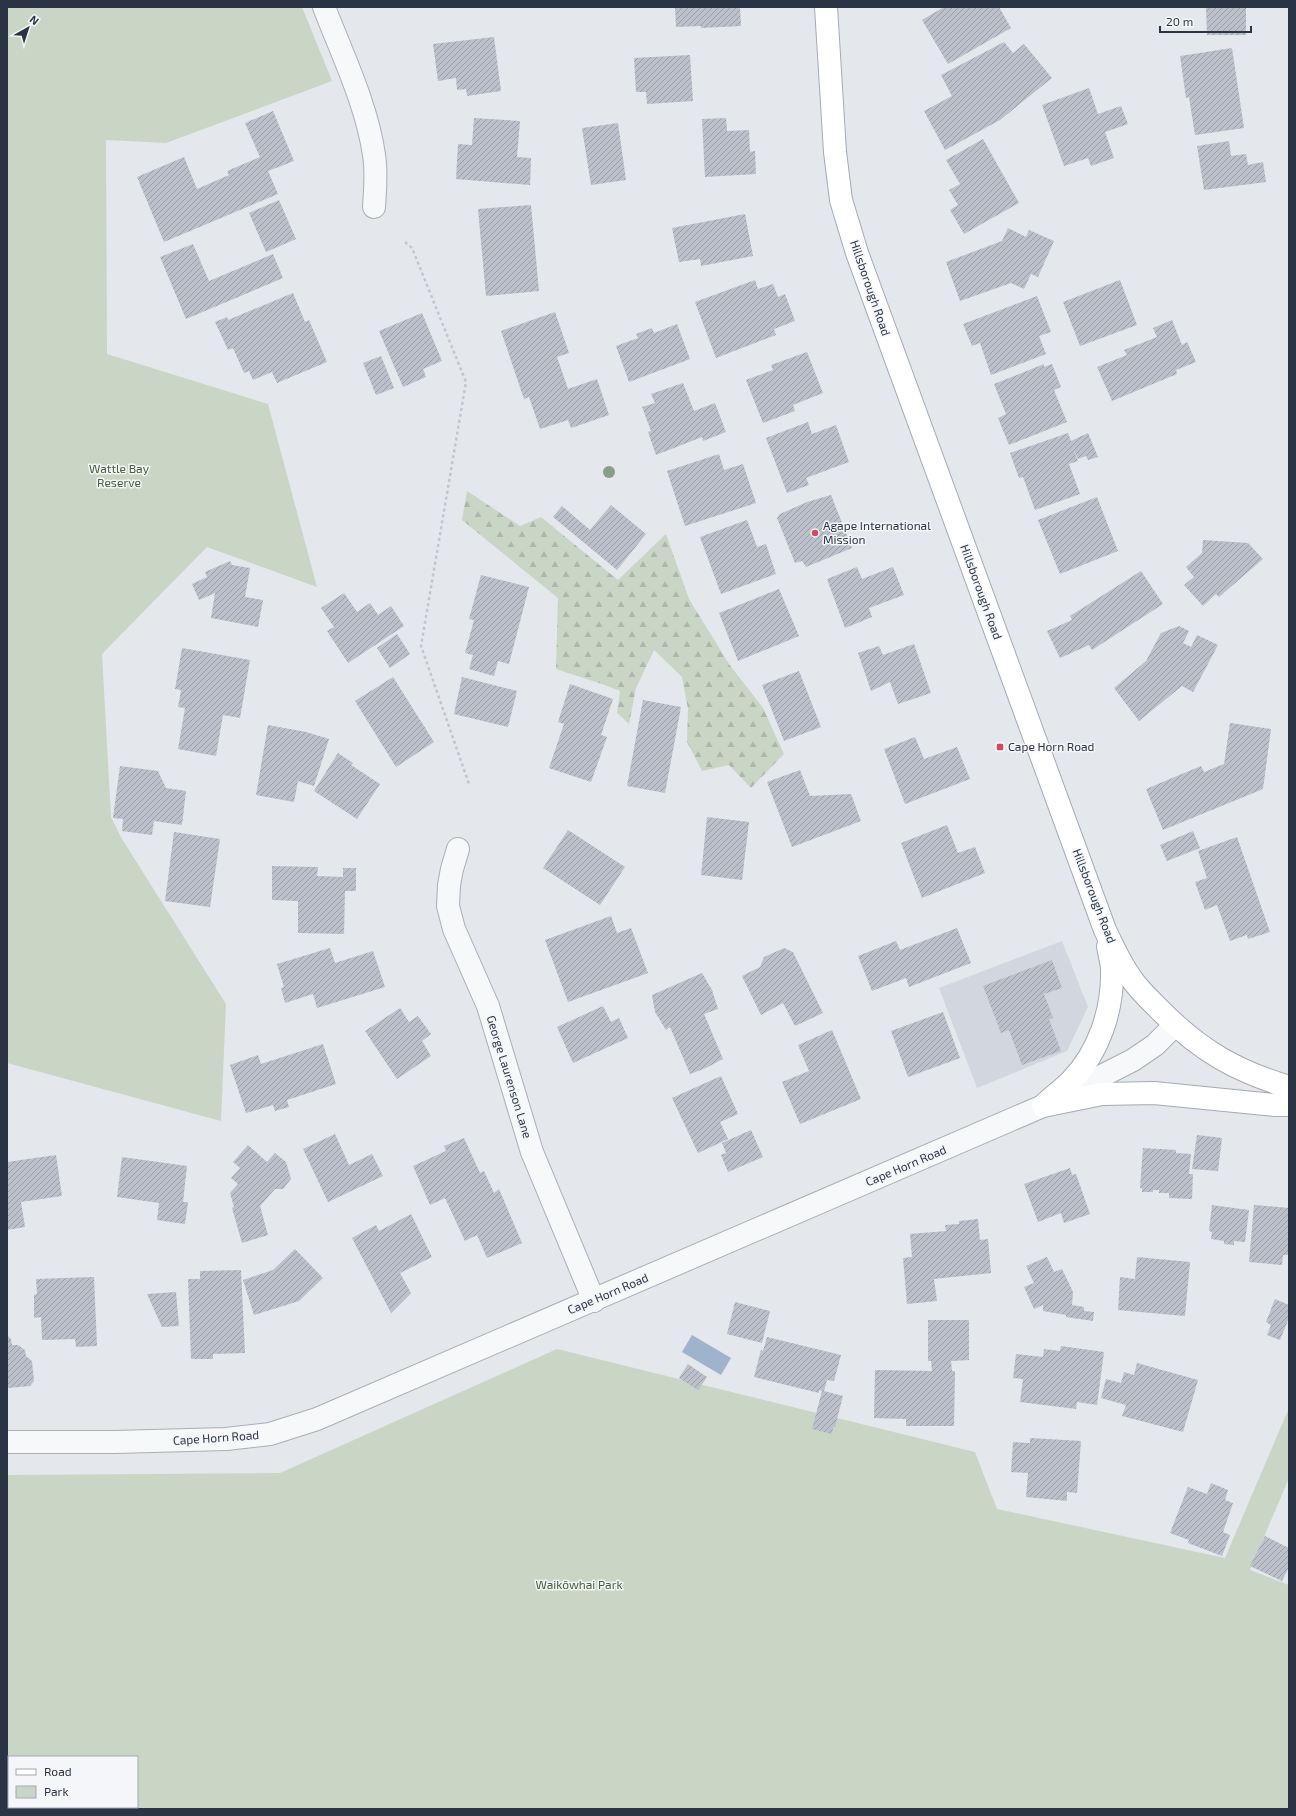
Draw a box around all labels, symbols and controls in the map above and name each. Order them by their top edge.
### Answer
north arrow [8,8,48,48]
scale bar [1160,8,1251,34]
text: N [27,12,42,27]
text: 20 m [1166,14,1193,28]
street label: Hillsborough Road [848,238,894,337]
park label: Wattle Bay Reserve [89,461,150,489]
place label: Agape International Mission [823,518,931,546]
marker: Agape International Mission [810,528,820,538]
street label: Hillsborough Road [958,542,1006,641]
place label: Cape Horn Road [1008,739,1094,753]
marker: Cape Horn Road [995,742,1005,752]
street label: Hillsborough Road [1070,846,1119,945]
street label: George Laurenson Lane [485,1014,535,1140]
street label: Cape Horn Road [863,1142,948,1188]
street label: Cape Horn Road [565,1270,650,1316]
street label: Cape Horn Road [172,1427,260,1447]
park label: Waikōwhai Park [535,1577,623,1591]
legend [8,1756,138,1808]
text: Road [44,1764,72,1778]
text: Park [44,1784,69,1798]

